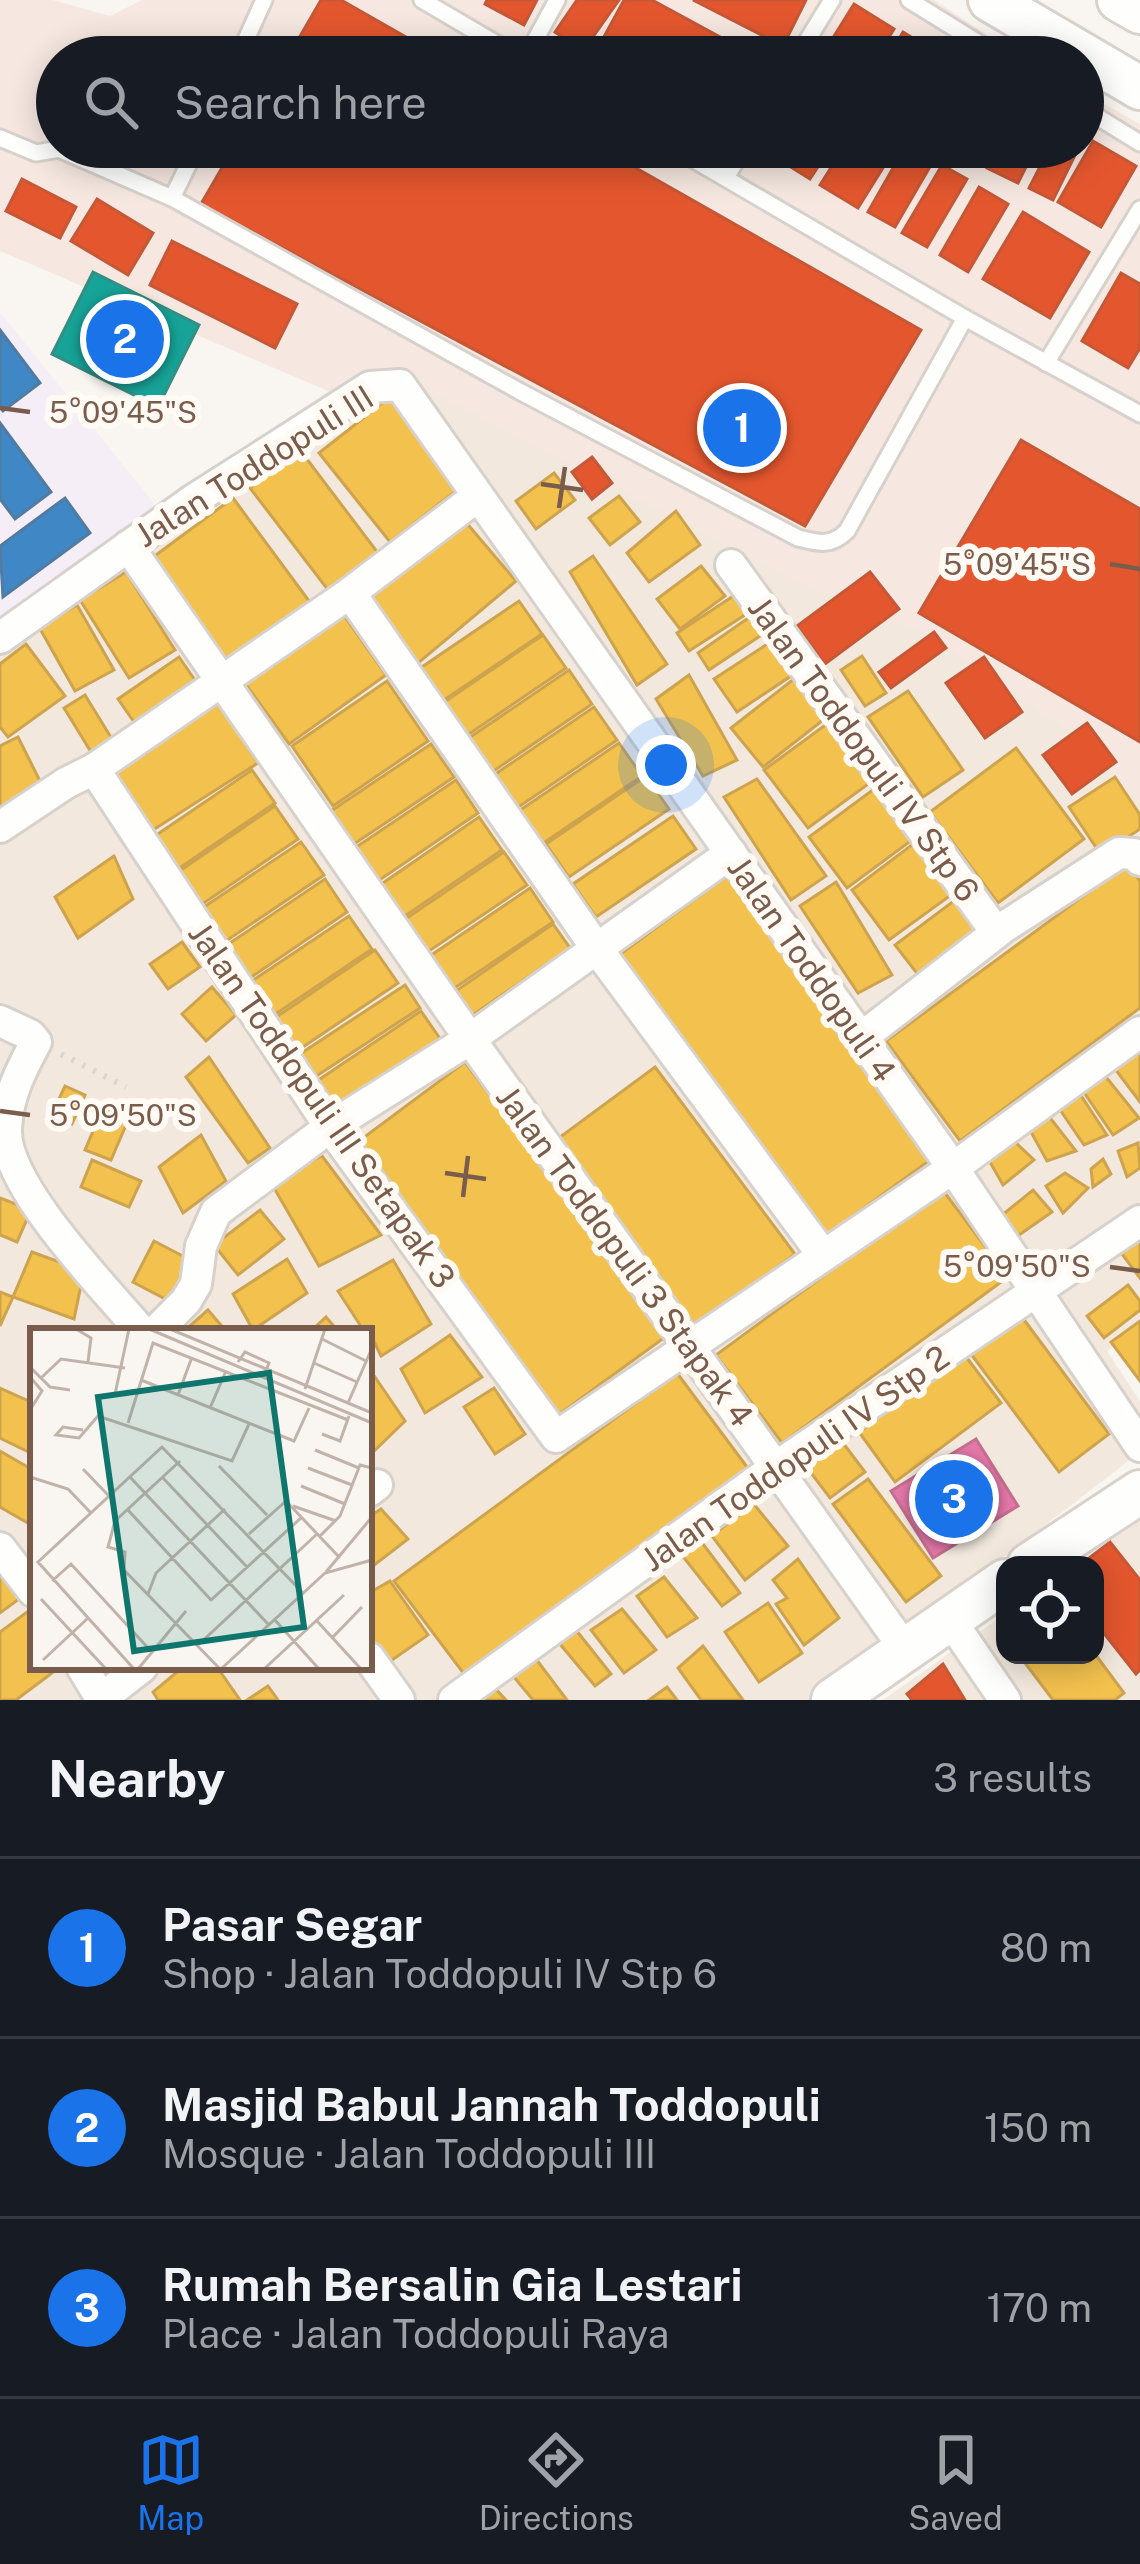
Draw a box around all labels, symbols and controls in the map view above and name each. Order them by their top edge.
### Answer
search box [36,36,1104,168]
icon: search [78,69,144,135]
text: Search here [174,76,427,129]
pin: 2 [86,294,164,384]
street label: Jalan Toddopuli III [128,377,380,555]
pin: 1 [703,383,781,473]
text: 5°09'45"S [49,394,197,430]
text: 5°09'45"S [943,546,1091,582]
street label: Jalan Toddopuli IV Stp 6 [741,589,987,909]
your location [636,735,696,795]
street label: Jalan Toddopuli 4 [720,849,904,1089]
street label: Jalan Toddopuli III Setapak 3 [181,915,463,1295]
street label: Jalan Toddopuli 3 Stapak 4 [489,1078,761,1434]
text: 5°09'50"S [49,1097,197,1133]
text: 5°09'50"S [943,1248,1091,1284]
inset map [30,1328,372,1670]
street label: Jalan Toddopuli IV Stp 2 [634,1337,956,1579]
pin: 3 [915,1454,993,1544]
map controls [996,1556,1104,1664]
button: locate [996,1556,1104,1664]
text: Nearby [48,1749,225,1808]
text: 3 results [933,1755,1092,1801]
text: Pasar Segar [162,1898,422,1951]
text: 1 [79,1925,95,1971]
text: 80 m [1000,1925,1092,1971]
text: Shop · Jalan Toddopuli IV Stp 6 [162,1951,717,1997]
text: Masjid Babul Jannah Toddopuli [162,2078,821,2131]
text: 2 [75,2105,99,2151]
text: 150 m [984,2105,1092,2151]
text: Mosque · Jalan Toddopuli III [162,2131,656,2177]
text: Rumah Bersalin Gia Lestari [162,2258,742,2311]
text: 3 [74,2285,100,2331]
text: 170 m [986,2285,1092,2331]
text: Place · Jalan Toddopuli Raya [162,2311,669,2357]
tab: Map [137,2427,204,2537]
tab: Directions [479,2427,634,2537]
tab: Saved [908,2427,1003,2537]

